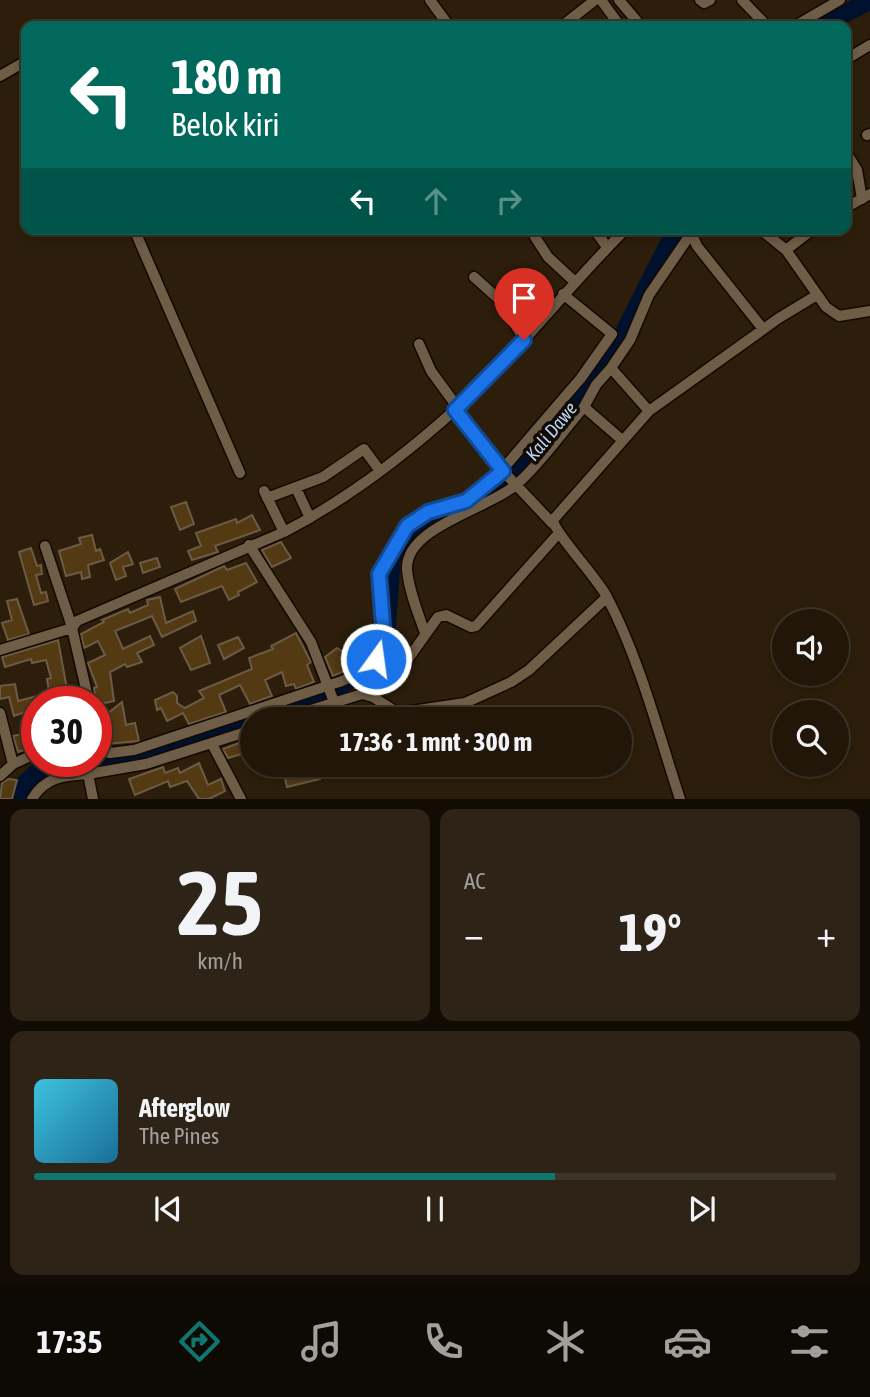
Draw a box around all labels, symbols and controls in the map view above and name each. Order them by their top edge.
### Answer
text: 180 m [171,48,282,104]
icon: left [56,49,147,140]
text: Belok kiri [171,106,280,143]
icon: left [344,182,382,220]
icon: ahead [417,182,455,220]
icon: right [490,182,528,220]
pin [494,268,554,340]
icon: arrive [505,279,543,317]
water label: Kali Dawe [521,397,581,465]
map controls [772,609,849,777]
button: sound [772,609,849,686]
position arrow [339,622,413,696]
speed limit sign: 30 [21,686,112,777]
button: search [772,700,849,777]
text: 17:36 · 1 mnt · 300 m [340,727,532,757]
text: 25 [177,850,263,954]
text: AC [464,868,486,894]
text: 19° [618,902,682,962]
text: − [464,912,484,955]
text: + [816,912,836,955]
text: km/h [197,948,243,974]
text: Afterglow [139,1093,230,1123]
text: The Pines [139,1123,219,1149]
icon: previous [149,1190,187,1228]
icon: pause [416,1190,454,1228]
icon: next [683,1190,721,1228]
icon: directions [175,1317,224,1366]
icon: music [297,1317,346,1366]
icon: phone [419,1317,468,1366]
icon: climate [541,1317,590,1366]
icon: car [663,1317,712,1366]
icon: filters [785,1317,834,1366]
text: 17:35 [36,1323,102,1360]

